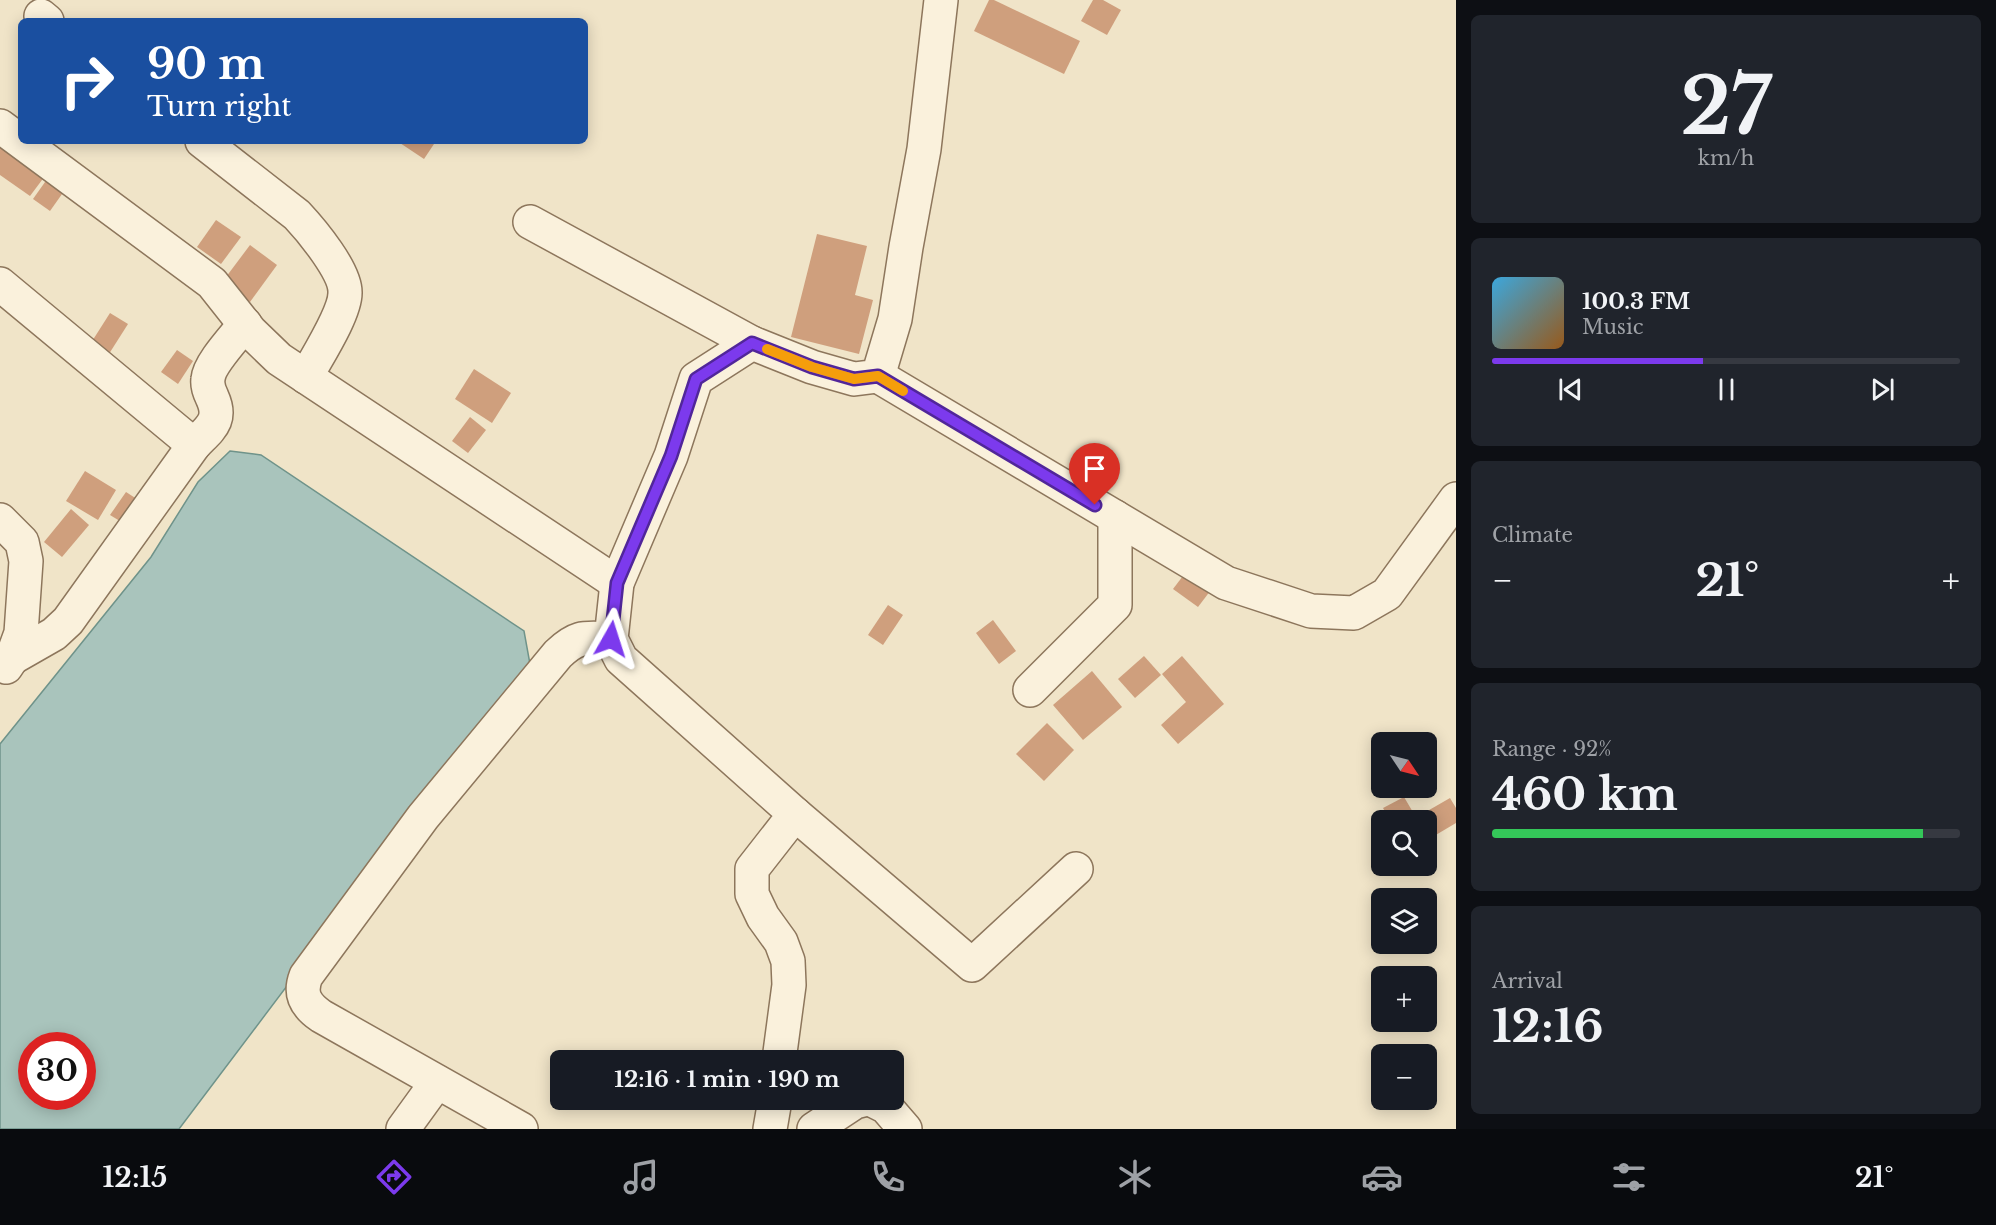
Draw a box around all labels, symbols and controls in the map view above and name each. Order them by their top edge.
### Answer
text: 90 m [147,38,265,90]
icon: right [48,42,126,120]
text: 27 [1680,58,1772,155]
text: Turn right [147,90,291,123]
text: km/h [1698,146,1754,170]
text: 100.3 FM [1582,288,1690,315]
text: Music [1582,315,1643,339]
icon: previous [1554,373,1587,406]
icon: pause [1710,373,1743,406]
icon: next [1866,373,1899,406]
pin [1069,443,1120,505]
icon: arrive [1078,452,1111,485]
text: Climate [1492,523,1573,547]
text: 21° [1695,552,1759,608]
text: − [1492,560,1513,601]
text: + [1942,560,1960,601]
position arrow [579,607,643,671]
north arrow [1371,732,1437,798]
map controls [1371,732,1437,1110]
text: Range · 92% [1492,737,1612,761]
text: 460 km [1492,766,1678,822]
button: search [1371,810,1437,876]
button: layers [1371,888,1437,954]
button: + [1371,966,1437,1032]
text: Arrival [1492,969,1563,993]
text: 12:16 [1492,998,1604,1054]
speed limit sign: 30 [18,1032,96,1110]
button: − [1371,1044,1437,1110]
text: 12:16 · 1 min · 190 m [614,1066,840,1093]
icon: directions [373,1156,415,1198]
icon: music [620,1156,662,1198]
icon: phone [867,1156,909,1198]
icon: climate [1114,1156,1156,1198]
icon: car [1361,1156,1403,1198]
icon: filters [1608,1156,1650,1198]
text: 12:15 [103,1161,167,1194]
text: 21° [1855,1161,1893,1194]

